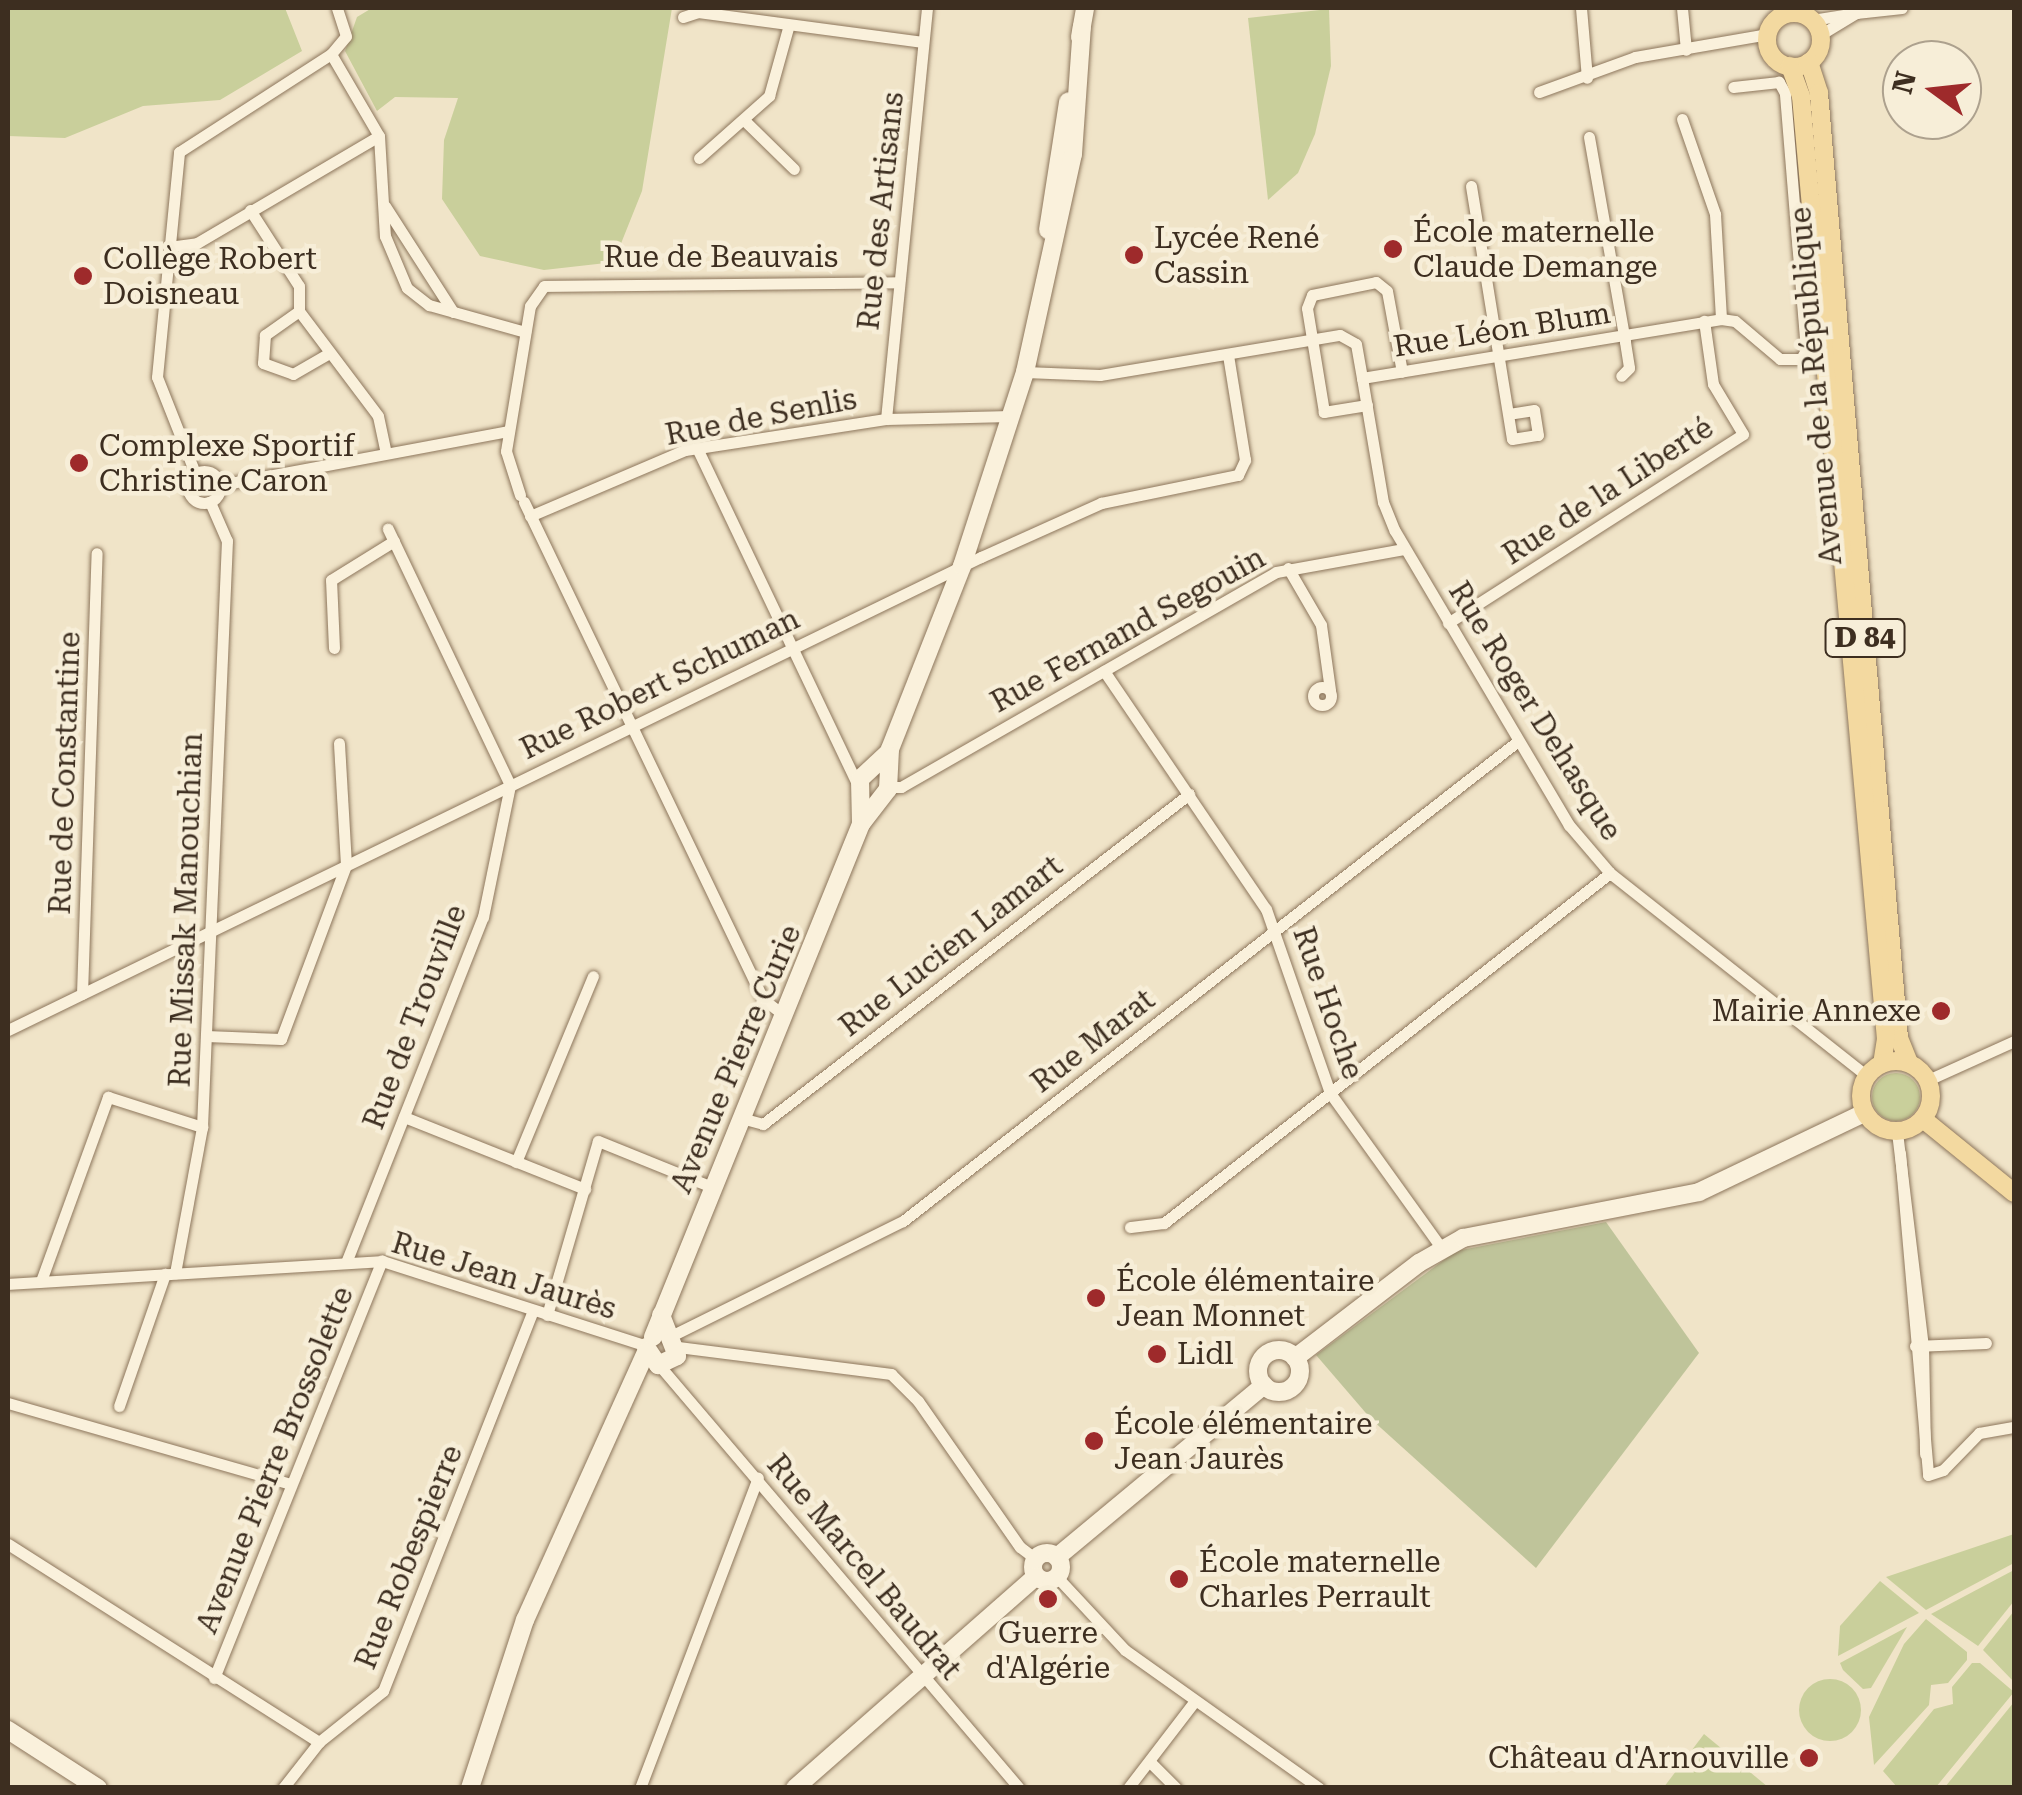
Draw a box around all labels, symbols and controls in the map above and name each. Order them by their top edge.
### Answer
north arrow [1882,40,1982,140]
text: N [1886,68,1923,97]
street label: Rue des Artisans [851,90,911,332]
street label: Avenue de la République [1782,206,1850,566]
place label: École maternelle Claude Demange [1413,214,1657,284]
place label: Lycée René Cassin [1154,220,1319,290]
marker: École maternelle Claude Demange [1382,238,1404,260]
street label: Rue de Beauvais [604,239,838,275]
place label: Collège Robert Doisneau [103,241,317,312]
marker: Lycée René Cassin [1123,244,1145,266]
marker: Collège Robert Doisneau [72,265,94,287]
street label: Rue Léon Blum [1391,295,1613,365]
street label: Rue de Senlis [662,381,860,453]
street label: Rue de la Liberté [1496,410,1720,572]
place label: Complexe Sportif Christine Caron [99,428,354,498]
marker: Complexe Sportif Christine Caron [68,452,90,474]
street label: Rue Fernand Segouin [985,540,1271,720]
street label: Rue Roger Dehasque [1441,575,1629,847]
street label: Rue Robert Schuman [515,601,805,767]
road number: D 84 [1822,615,1908,661]
street label: Rue de Constantine [42,631,88,915]
street label: Rue Missak Manouchian [162,732,210,1088]
street label: Rue Lucien Lamart [832,848,1070,1044]
street label: Rue de Trouville [356,900,474,1134]
street label: Avenue Pierre Curie [663,920,809,1198]
street label: Rue Hoche [1285,922,1371,1084]
street label: Rue Marat [1024,982,1162,1100]
place label: Mairie Annexe [1712,993,1921,1029]
marker: Mairie Annexe [1930,1000,1952,1022]
street label: Rue Jean Jaurès [387,1225,621,1327]
place label: École élémentaire Jean Monnet [1116,1263,1374,1334]
street label: Avenue Pierre Brossolette [189,1281,361,1639]
marker: École élémentaire Jean Monnet [1085,1287,1107,1309]
place label: Lidl [1177,1336,1234,1372]
marker: Lidl [1146,1343,1168,1365]
place label: École élémentaire Jean Jaurès [1114,1406,1372,1476]
marker: École élémentaire Jean Jaurès [1083,1430,1105,1452]
street label: Rue Robespierre [348,1440,470,1674]
street label: Rue Marcel Baudrat [759,1447,969,1687]
place label: École maternelle Charles Perrault [1199,1544,1440,1614]
marker: École maternelle Charles Perrault [1168,1568,1190,1590]
marker: Guerre d'Algérie [1037,1588,1059,1610]
place label: Guerre d'Algérie [986,1615,1110,1686]
place label: Château d'Arnouville [1488,1740,1789,1776]
marker: Château d'Arnouville [1798,1747,1820,1769]

